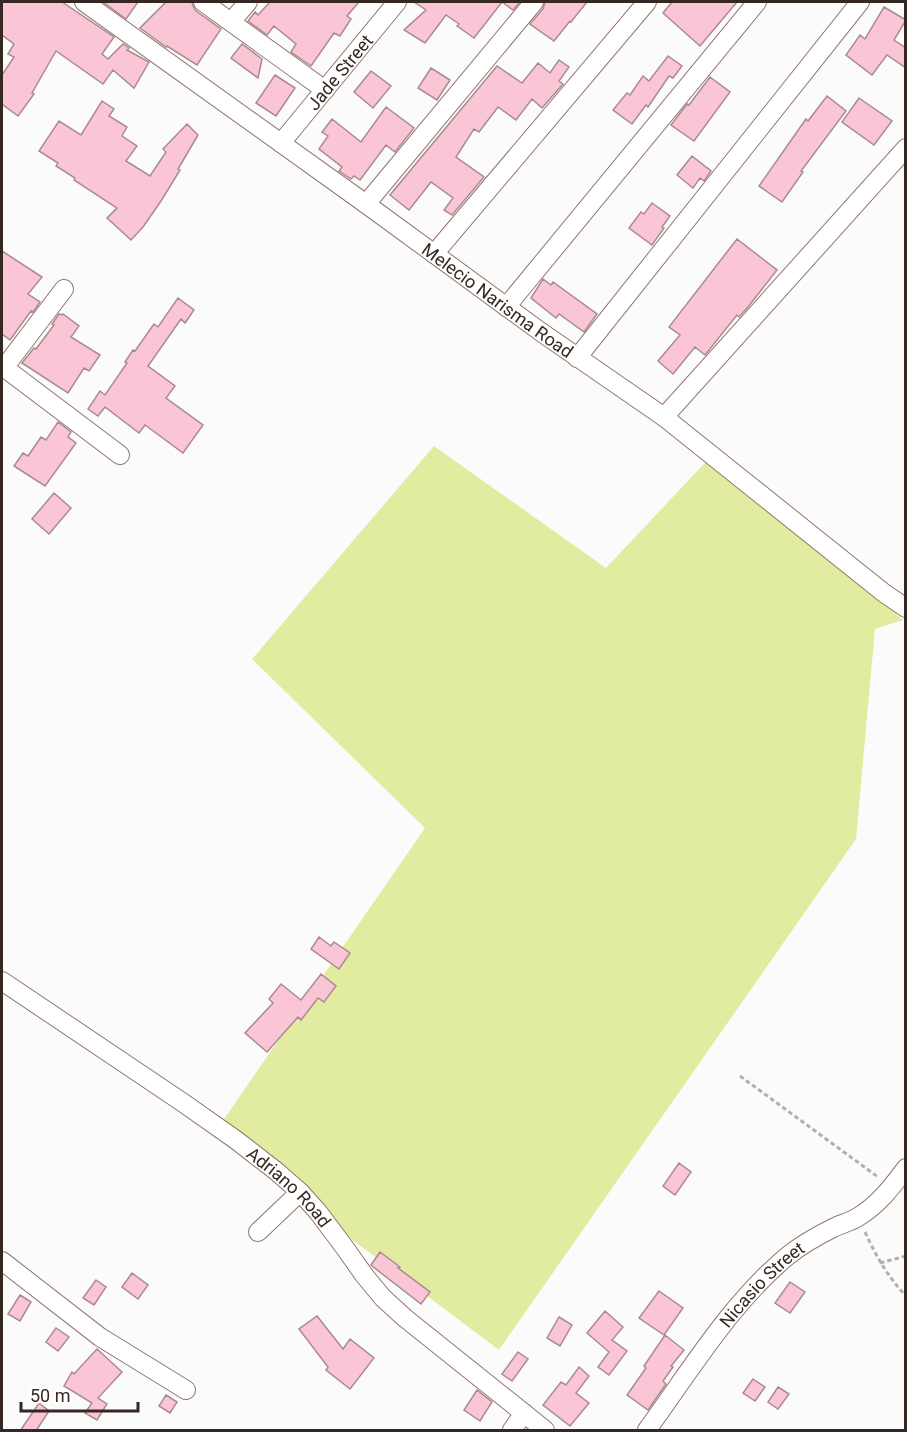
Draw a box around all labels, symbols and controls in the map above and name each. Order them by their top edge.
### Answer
street label: Jade Street [302,30,377,114]
street label: Melecio Narisma Road [418,238,577,362]
street label: Adriano Road [243,1142,336,1231]
street label: Nicasio Street [715,1237,808,1331]
scale bar [21,1375,138,1413]
text: 50 m [30,1385,70,1406]

